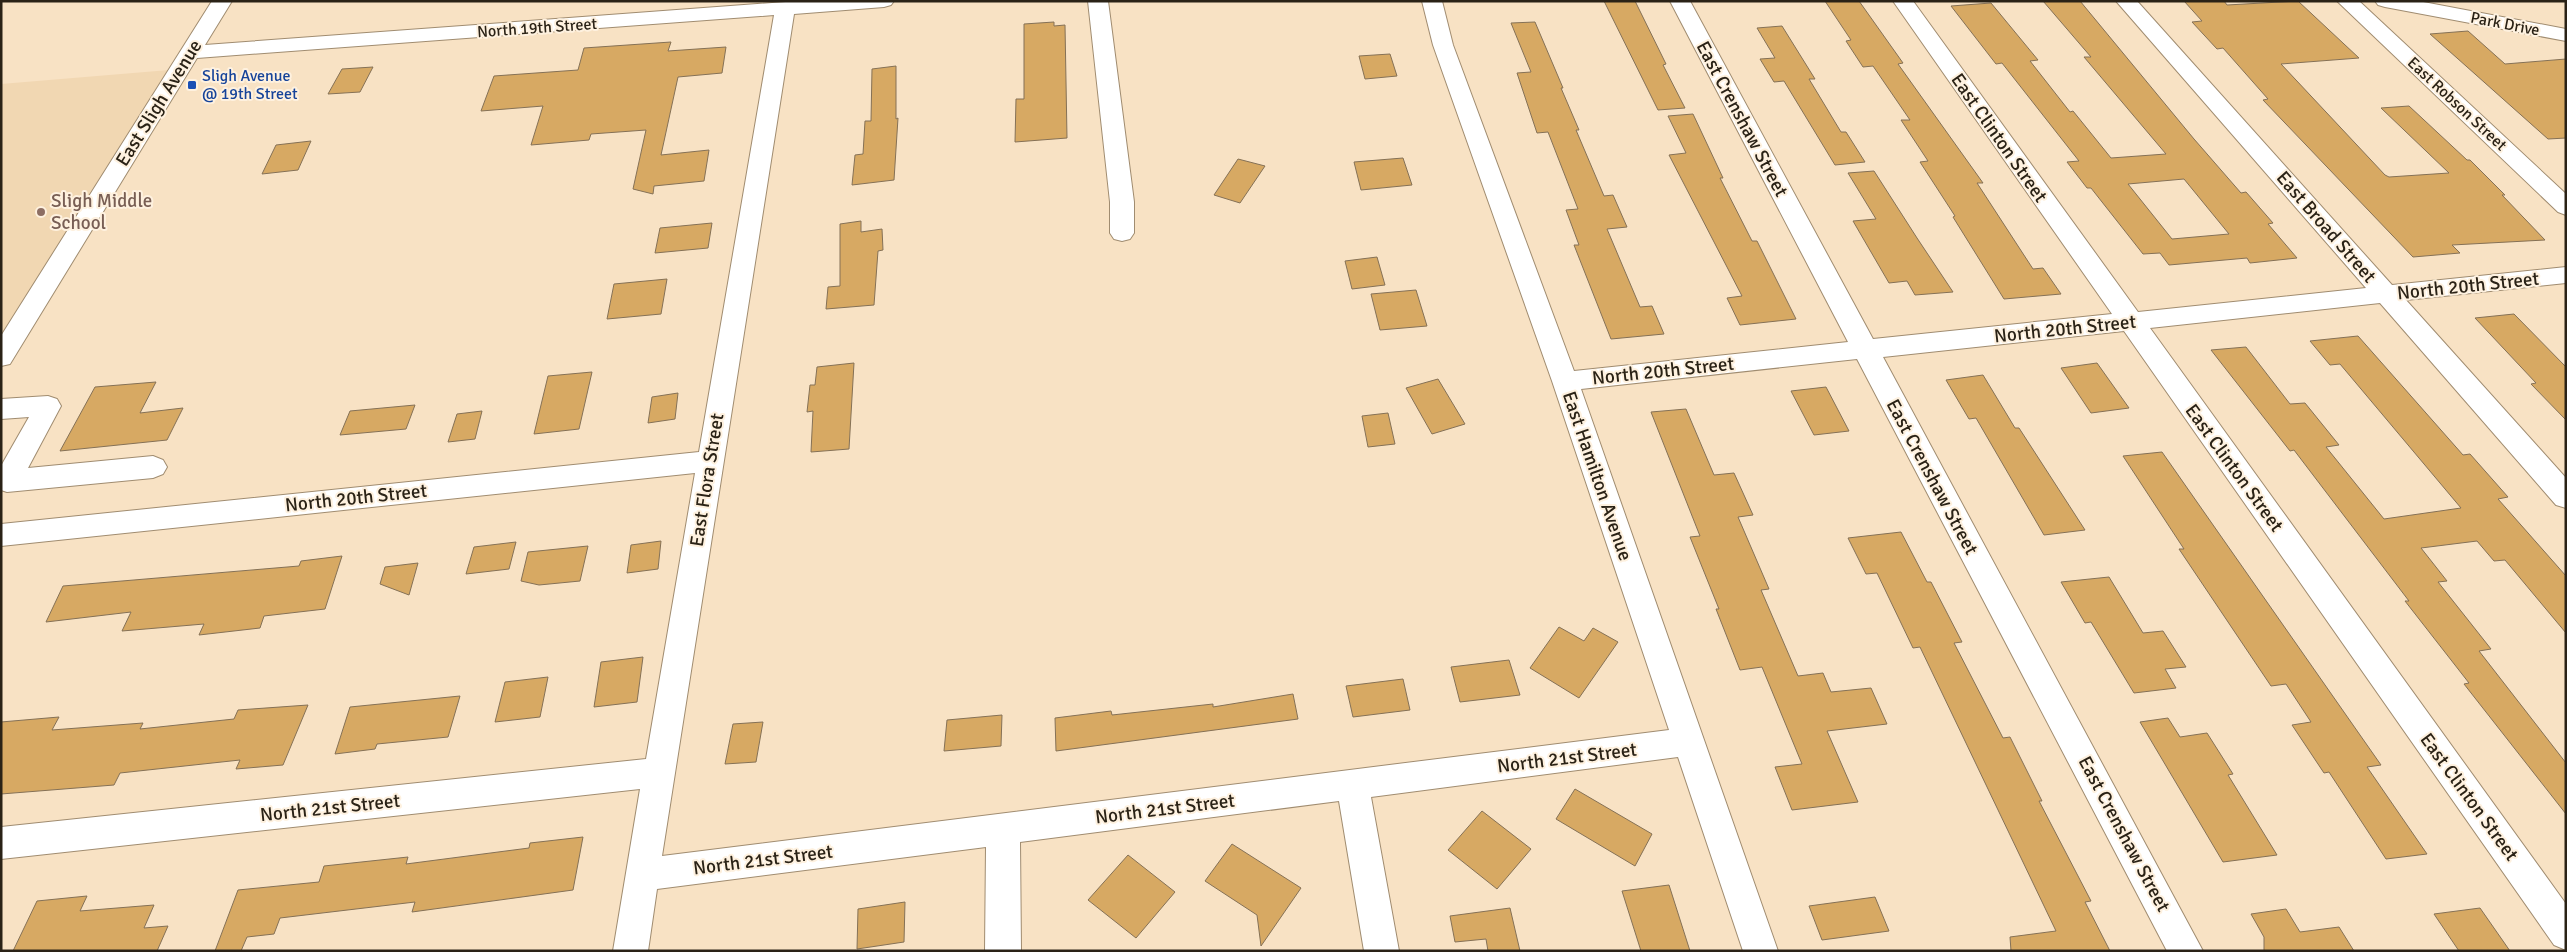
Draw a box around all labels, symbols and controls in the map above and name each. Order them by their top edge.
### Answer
street label: Park Drive [2469,7,2541,41]
street label: North 19th Street [476,14,598,42]
street label: East Sligh Avenue [111,35,207,171]
street label: East Crenshaw Street [1691,37,1793,201]
street label: East Robson Street [2403,53,2511,155]
place label: Sligh Avenue @ 19th Street [202,66,298,104]
street label: East Clinton Street [1946,69,2053,208]
marker: Sligh Avenue @ 19th Street [186,79,198,91]
street label: East Broad Street [2271,166,2381,288]
place label: Sligh Middle School [51,189,152,235]
marker: Sligh Middle School [35,206,47,218]
street label: North 20th Street [2396,267,2540,305]
street label: North 20th Street [1993,310,2137,348]
street label: North 20th Street [1591,352,1735,390]
street label: East Hamilton Avenue [1557,388,1637,564]
street label: East Crenshaw Street [1881,395,1983,559]
street label: East Clinton Street [2180,399,2289,537]
street label: East Flora Street [685,411,729,548]
street label: North 20th Street [284,479,428,517]
street label: East Clinton Street [2415,728,2524,866]
street label: North 21st Street [1496,737,1639,778]
street label: East Crenshaw Street [2073,752,2175,916]
street label: North 21st Street [1094,788,1237,829]
street label: North 21st Street [259,789,401,827]
street label: North 21st Street [692,839,835,880]

